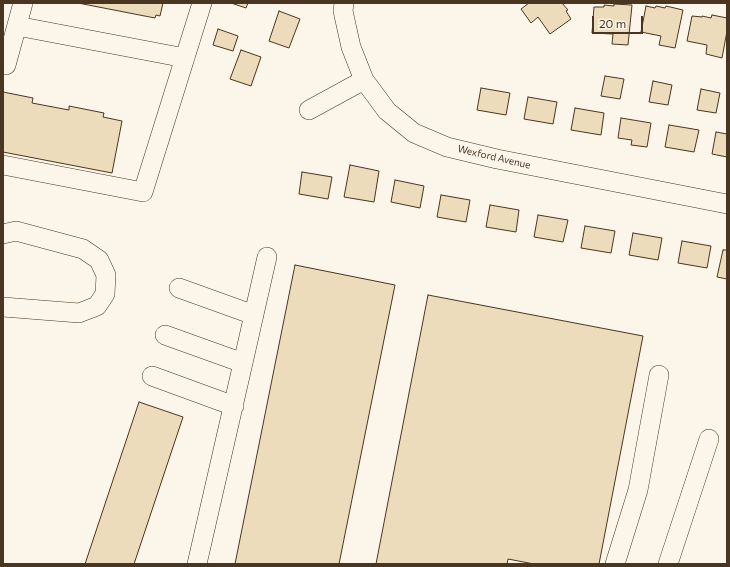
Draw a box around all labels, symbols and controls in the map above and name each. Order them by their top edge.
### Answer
scale bar [594,8,645,34]
text: 20 m [599,16,626,30]
street label: Wexford Avenue [456,143,532,171]

